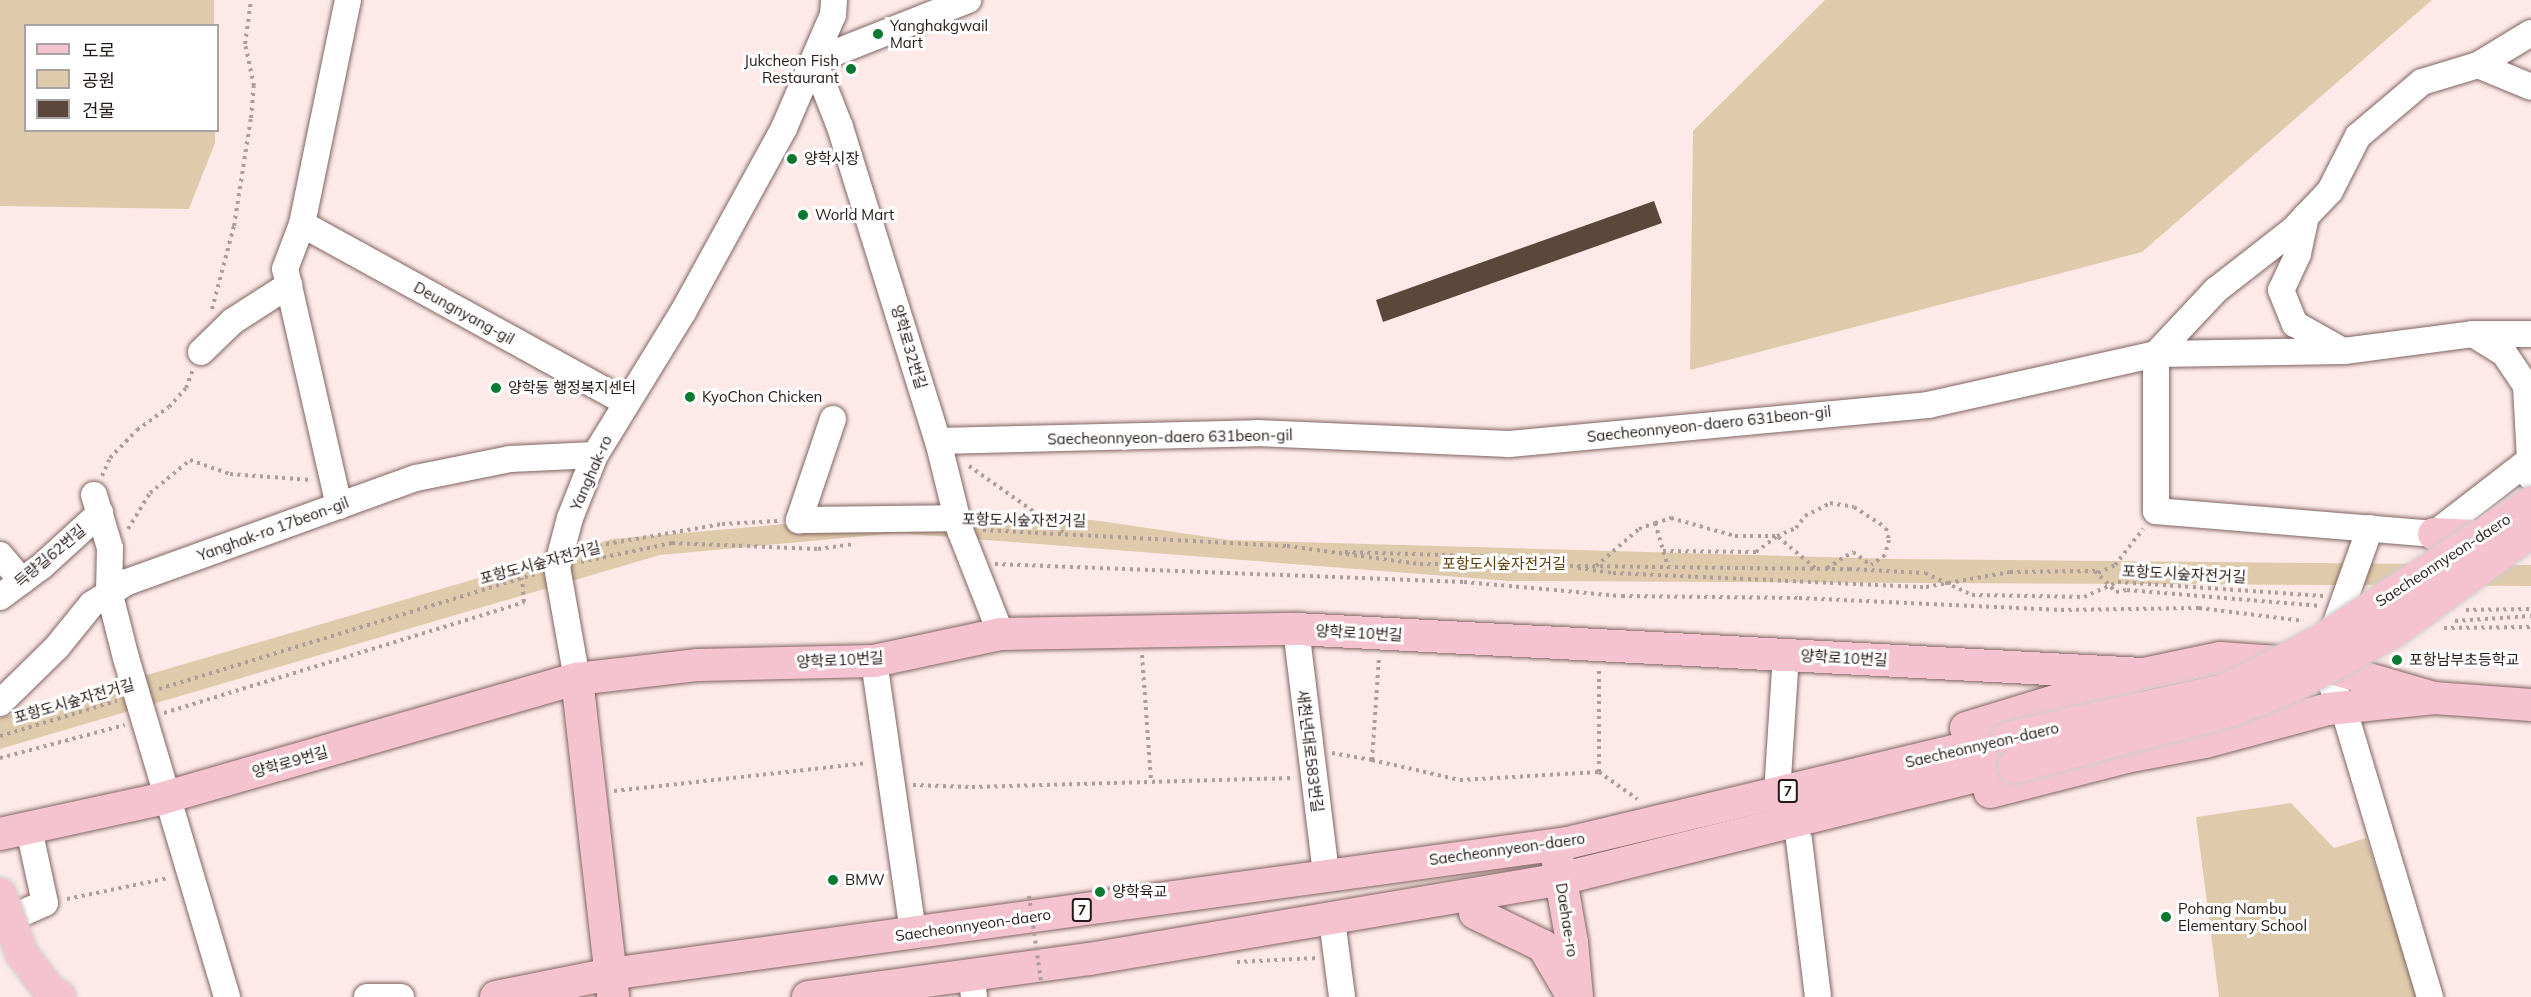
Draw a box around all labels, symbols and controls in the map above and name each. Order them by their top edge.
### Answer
place label: Yanghakgwail Mart [890,16,988,51]
legend [24,24,219,132]
marker: Yanghakgwail Mart [871,27,885,41]
text: 도로 [82,39,115,62]
place label: Jukcheon Fish Restaurant [744,51,839,86]
marker: Jukcheon Fish Restaurant [844,62,858,76]
text: 공원 [82,69,115,92]
text: 건물 [82,99,115,122]
place label: 양학시장 [804,150,859,168]
marker: 양학시장 [785,152,799,166]
place label: World Mart [815,206,894,224]
marker: World Mart [796,208,810,222]
street label: Deungnyang-gil [411,278,517,348]
street label: 양학로32번길 [888,303,930,391]
place label: 양학동 행정복지센터 [508,379,636,397]
marker: 양학동 행정복지센터 [489,381,503,395]
place label: KyoChon Chicken [702,388,822,406]
marker: KyoChon Chicken [683,390,697,404]
street label: Saecheonnyeon-daero 631beon-gil [1586,402,1832,446]
street label: Saecheonnyeon-daero 631beon-gil [1047,426,1293,448]
street label: Yanghak-ro [566,433,616,513]
street label: Yanghak-ro 17beon-gil [195,493,351,565]
street label: 포항도시숲자전거길 [962,510,1086,530]
street label: Saecheonnyeon-daero [2372,510,2514,610]
street label: 득량길62번길 [11,521,89,591]
street label: 포항도시숲자전거길 [478,538,602,588]
park label: 포항도시숲자전거길 [1442,555,1566,573]
street label: 포항도시숲자전거길 [2122,562,2246,586]
street label: 양학로10번길 [1315,622,1403,644]
street label: 양학로10번길 [1800,647,1888,669]
street label: 양학로10번길 [796,649,884,671]
place label: 포항남부초등학교 [2409,651,2519,669]
marker: 포항남부초등학교 [2390,653,2404,667]
street label: 포항도시숲자전거길 [12,675,136,727]
street label: 새천년대로583번길 [1294,689,1326,813]
street label: Saecheonnyeon-daero [1903,719,2061,771]
street label: 양학로9번길 [250,743,330,781]
road number: 7 [1778,780,1798,802]
street label: Saecheonnyeon-daero [1428,829,1586,869]
place label: BMW [845,871,885,889]
marker: BMW [826,873,840,887]
street label: Daehae-ro [1552,882,1582,958]
place label: 양학육교 [1112,883,1167,901]
marker: 양학육교 [1093,885,1107,899]
road number: 7 [1072,899,1092,921]
place label: Pohang Nambu Elementary School [2178,899,2307,934]
street label: Saecheonnyeon-daero [894,905,1052,945]
marker: Pohang Nambu Elementary School [2159,910,2173,924]

